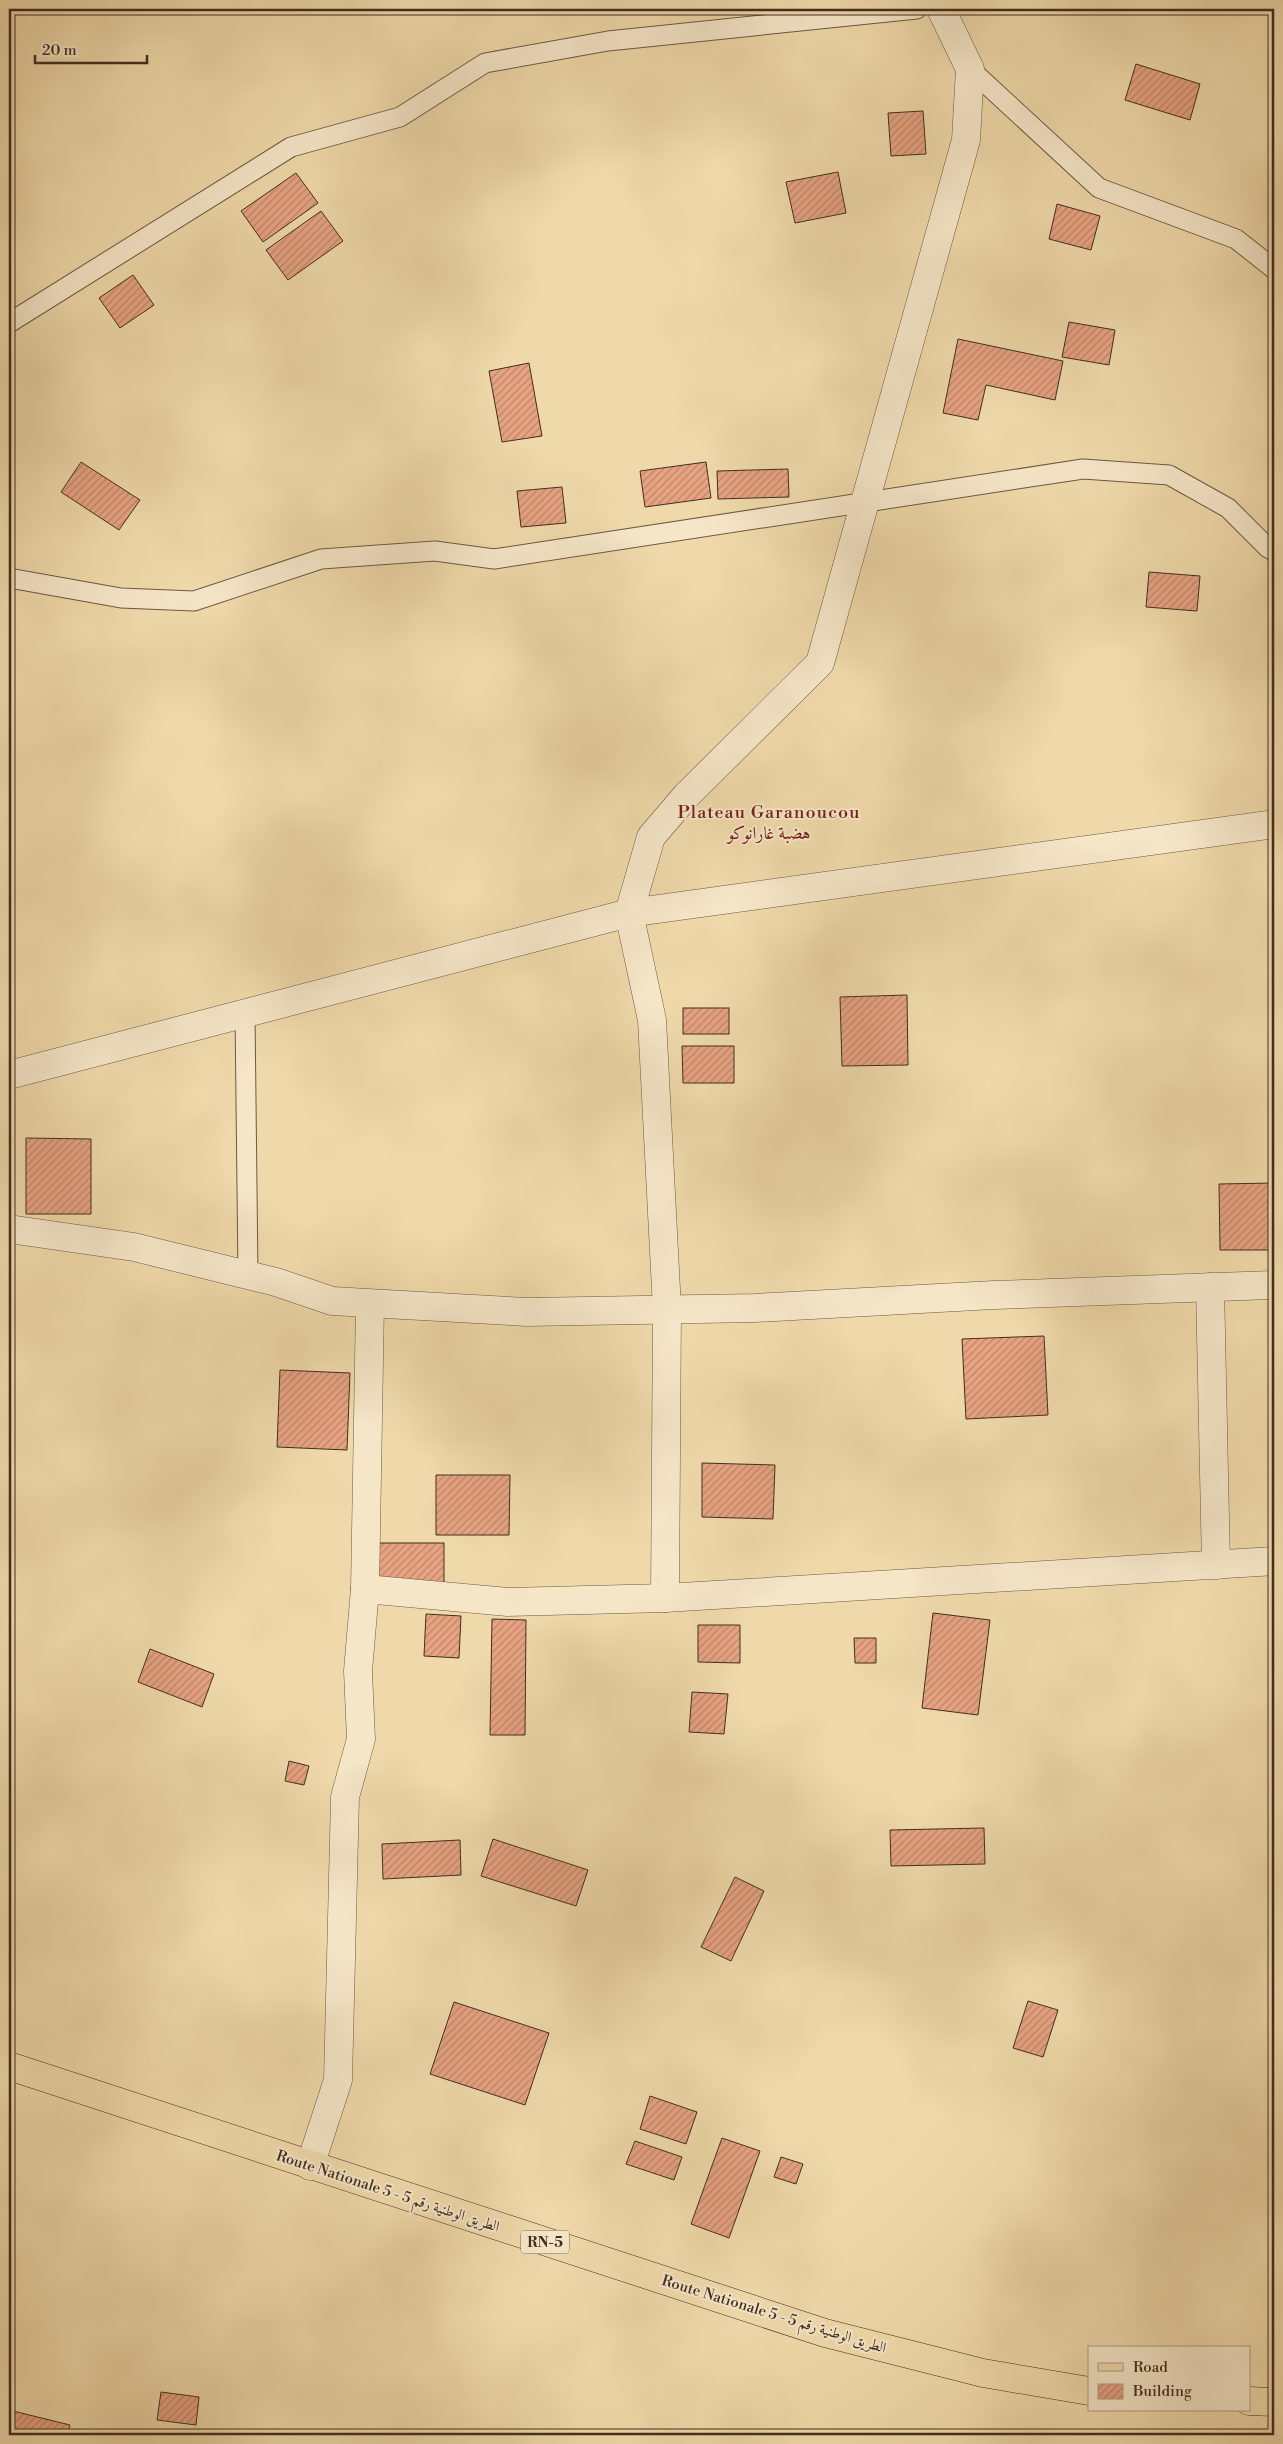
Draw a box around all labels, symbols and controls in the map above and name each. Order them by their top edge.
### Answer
scale bar [35,32,148,64]
text: 20 m [42,41,77,60]
district label: Plateau Garanoucou هضبة غارانوكو [678,801,860,845]
street label: Route Nationale 5 - الطريق الوطنية رقم 5 [273,2146,502,2240]
road number: RN-5 [521,2230,569,2254]
street label: Route Nationale 5 - الطريق الوطنية رقم 5 [658,2271,888,2362]
legend [1088,2346,1250,2412]
text: Road [1133,2358,1168,2377]
text: Building [1132,2382,1192,2401]

